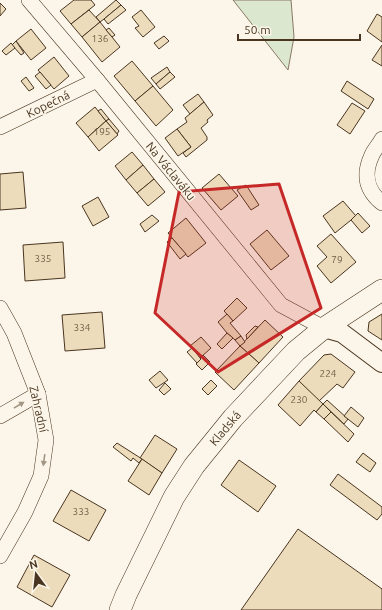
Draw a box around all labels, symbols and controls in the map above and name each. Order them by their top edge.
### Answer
scale bar [238,16,360,42]
text: 50 m [244,23,271,36]
house number: 136 [92,33,109,44]
street label: Kopečná [24,88,72,120]
house number: 195 [94,126,110,137]
street label: Na Václaváku [144,139,198,203]
house number: 335 [35,253,51,264]
house number: 79 [331,254,343,265]
house number: 334 [74,322,91,333]
house number: 224 [320,368,337,379]
street label: Zahradní [27,384,51,435]
house number: 230 [291,394,308,405]
one-way arrow [13,402,25,409]
street label: Kladská [207,408,243,448]
one-way arrow [41,454,47,466]
house number: 333 [73,506,89,517]
north arrow [16,554,56,594]
text: N [28,557,39,571]

